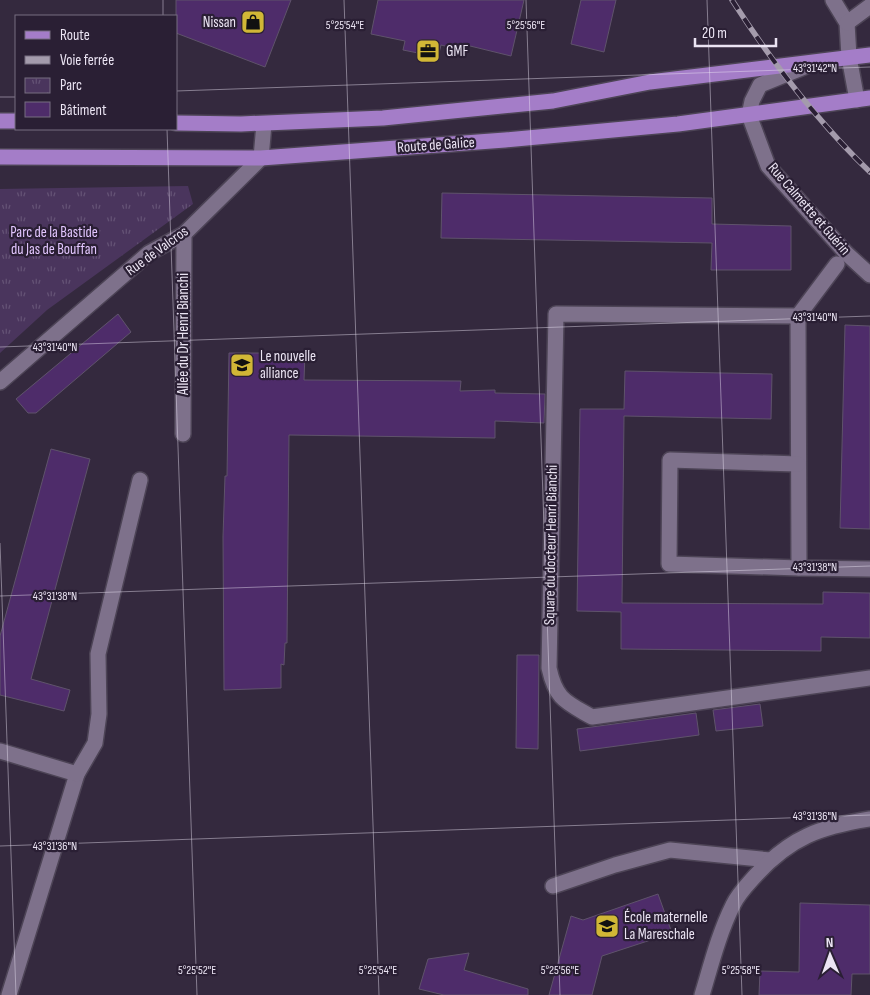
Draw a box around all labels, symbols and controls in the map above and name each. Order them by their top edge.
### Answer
shop icon: Nissan [240,9,266,35]
place label: Nissan [203,13,236,32]
legend [15,15,178,130]
scale bar [695,15,776,47]
text: 5°25'54"E [326,18,364,33]
text: 5°25'56"E [507,18,545,33]
text: 20 m [702,24,727,43]
text: Route [60,26,90,45]
office icon: GMF [415,38,441,64]
place label: GMF [446,42,468,61]
text: Voie ferrée [60,51,114,70]
text: 43°31'42"N [793,61,837,76]
text: Parc [60,76,82,95]
text: Bâtiment [60,101,107,120]
street label: Route de Galice [397,133,475,157]
street label: Rue Calmette et Guérin [764,159,854,259]
street label: Rue de Valcros [122,222,192,280]
park label: Parc de la Bastide du Jas de Bouffan [10,223,98,259]
street label: Allée du Dr Henri Bianchi [174,273,193,396]
text: 43°31'40"N [793,310,837,325]
text: 43°31'40"N [33,340,77,355]
place label: Le nouvelle alliance [260,347,316,383]
school or university icon: Le nouvelle alliance [229,352,255,378]
street label: Square du docteur Henri Bianchi [540,464,562,625]
text: 43°31'38"N [793,560,837,575]
text: 43°31'38"N [33,589,77,604]
text: 43°31'36"N [793,809,837,824]
text: 43°31'36"N [33,839,77,854]
place label: École maternelle La Mareschale [624,908,708,944]
school or university icon: École maternelle La Mareschale [594,913,620,939]
north arrow [805,930,855,980]
text: N [826,934,834,951]
text: 5°25'52"E [178,963,216,978]
text: 5°25'54"E [359,963,397,978]
text: 5°25'56"E [541,963,579,978]
text: 5°25'58"E [722,963,760,978]

